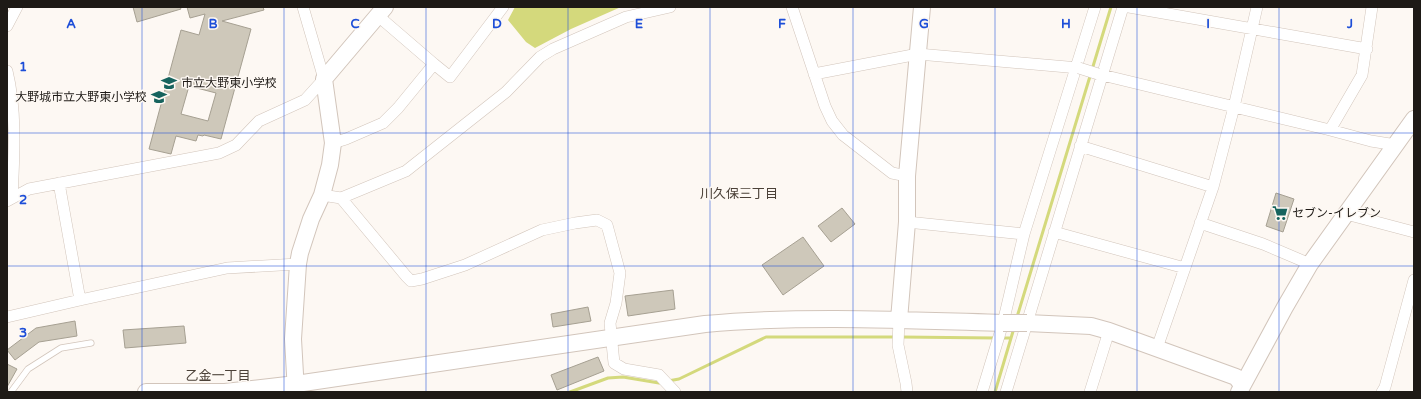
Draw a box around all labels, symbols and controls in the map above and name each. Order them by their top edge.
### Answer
text: A [66,16,76,32]
text: B [208,16,218,32]
text: C [350,16,360,32]
text: D [492,16,502,32]
text: E [635,16,643,32]
text: F [778,16,786,32]
text: G [919,16,929,32]
text: H [1061,16,1071,32]
text: I [1206,16,1210,32]
text: J [1346,16,1353,32]
text: 1 [19,59,27,75]
school or university icon: 市立大野東小学校 [160,74,178,92]
place label: 市立大野東小学校 [181,76,277,90]
school or university icon: 大野城市立大野東小学校 [150,88,168,106]
place label: 大野城市立大野東小学校 [15,90,147,104]
district label: 川久保三丁目 [700,186,778,202]
text: 2 [19,192,27,208]
supermarket icon: セブン-イレブン [1271,204,1289,222]
place label: セブン-イレブン [1292,206,1381,220]
text: 3 [19,325,27,341]
district label: 乙金一丁目 [185,368,251,384]

